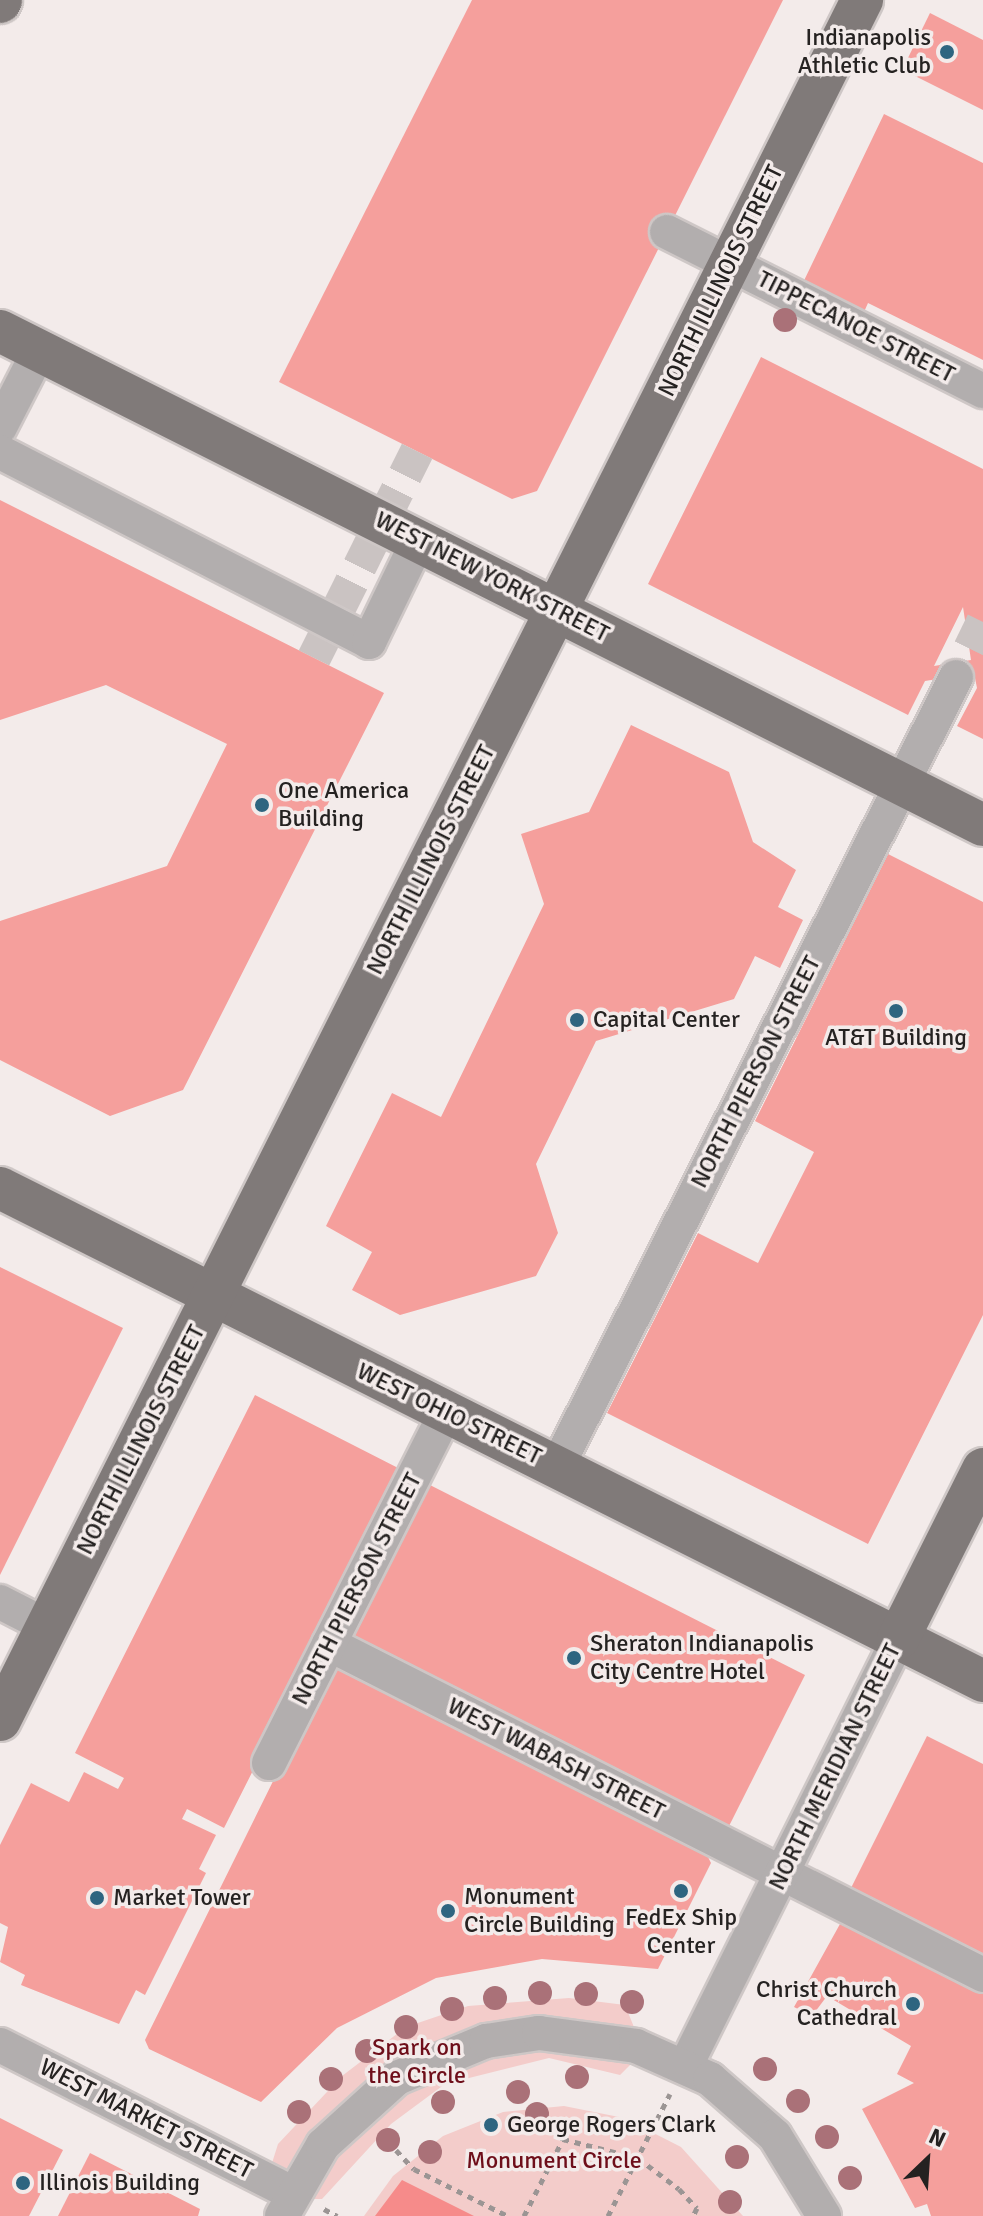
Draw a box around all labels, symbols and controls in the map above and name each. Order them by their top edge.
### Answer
place label: Indianapolis Athletic Club [798,24,931,80]
marker: Indianapolis Athletic Club [938,43,956,61]
street label: NORTH ILLINOIS STREET [652,161,790,401]
street label: TIPPECANOE STREET [753,265,959,389]
street label: WEST NEW YORK STREET [370,505,614,649]
street label: NORTH ILLINOIS STREET [361,740,501,980]
place label: One America Building [278,777,409,833]
marker: One America Building [253,796,271,814]
street label: NORTH PIERSON STREET [685,951,827,1193]
marker: AT&T Building [887,1002,905,1020]
place label: Capital Center [593,1006,740,1034]
marker: Capital Center [568,1011,586,1029]
place label: AT&T Building [825,1024,967,1052]
street label: NORTH ILLINOIS STREET [71,1320,211,1560]
street label: WEST OHIO STREET [352,1357,546,1471]
street label: NORTH PIERSON STREET [286,1468,428,1710]
place label: Sheraton Indianapolis City Centre Hotel [590,1630,814,1686]
street label: NORTH MERIDIAN STREET [763,1639,907,1895]
marker: Sheraton Indianapolis City Centre Hotel [565,1649,583,1667]
street label: WEST WABASH STREET [443,1692,669,1826]
marker: FedEx Ship Center [672,1882,690,1900]
place label: Monument Circle Building [464,1883,615,1939]
place label: Market Tower [113,1884,251,1912]
marker: Market Tower [88,1889,106,1907]
marker: Monument Circle Building [439,1902,457,1920]
place label: FedEx Ship Center [625,1904,737,1960]
place label: Christ Church Cathedral [756,1976,897,2032]
marker: Christ Church Cathedral [904,1995,922,2013]
park label: Spark on the Circle [368,2034,466,2090]
street label: WEST MARKET STREET [35,2053,257,2185]
place label: George Rogers Clark [507,2111,716,2139]
marker: George Rogers Clark [482,2116,500,2134]
north arrow [887,2120,967,2200]
text: N [925,2122,950,2153]
park label: Monument Circle [466,2147,642,2175]
place label: Illinois Building [39,2169,200,2197]
marker: Illinois Building [14,2174,32,2192]

